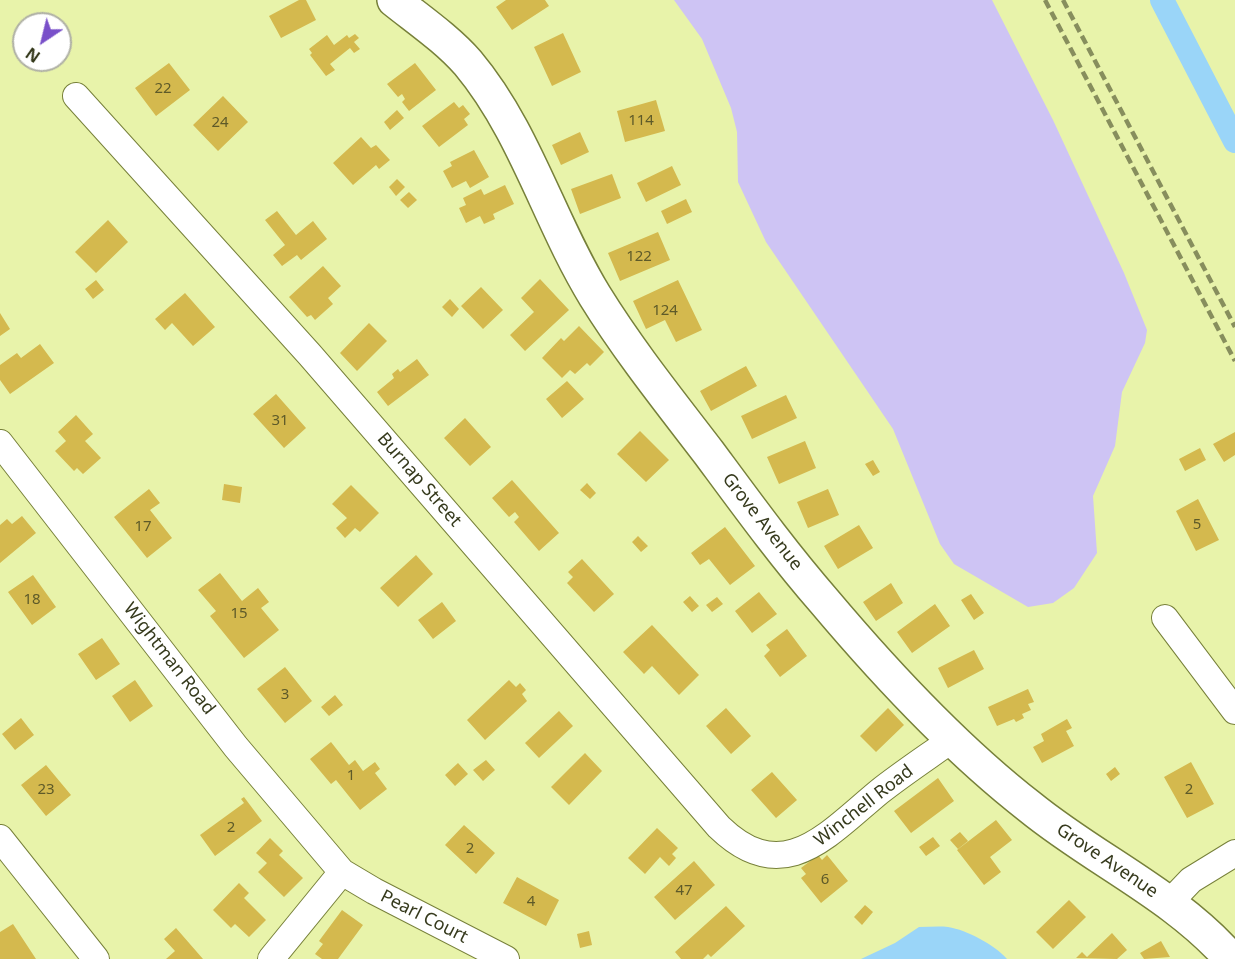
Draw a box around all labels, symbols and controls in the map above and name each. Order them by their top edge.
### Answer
north arrow [12,12,72,72]
text: N [21,42,44,68]
house number: 22 [154,80,172,98]
house number: 114 [628,112,654,130]
house number: 24 [211,114,229,132]
house number: 122 [626,248,652,266]
house number: 124 [652,302,678,320]
house number: 31 [271,412,289,430]
street label: Burnap Street [372,429,466,531]
street label: Grove Avenue [717,469,807,575]
house number: 5 [1193,516,1201,534]
house number: 17 [134,518,152,536]
house number: 18 [23,591,41,609]
street label: Wightman Road [119,599,219,719]
house number: 15 [230,605,248,623]
house number: 3 [281,686,289,704]
street label: Winchell Road [810,761,918,851]
house number: 1 [347,767,355,785]
house number: 23 [37,781,55,799]
house number: 2 [1185,781,1193,799]
house number: 2 [227,819,235,837]
street label: Grove Avenue [1052,819,1162,903]
house number: 2 [466,840,474,858]
house number: 6 [821,871,829,889]
house number: 47 [675,882,693,900]
street label: Pearl Court [377,886,471,948]
house number: 4 [527,893,535,911]

